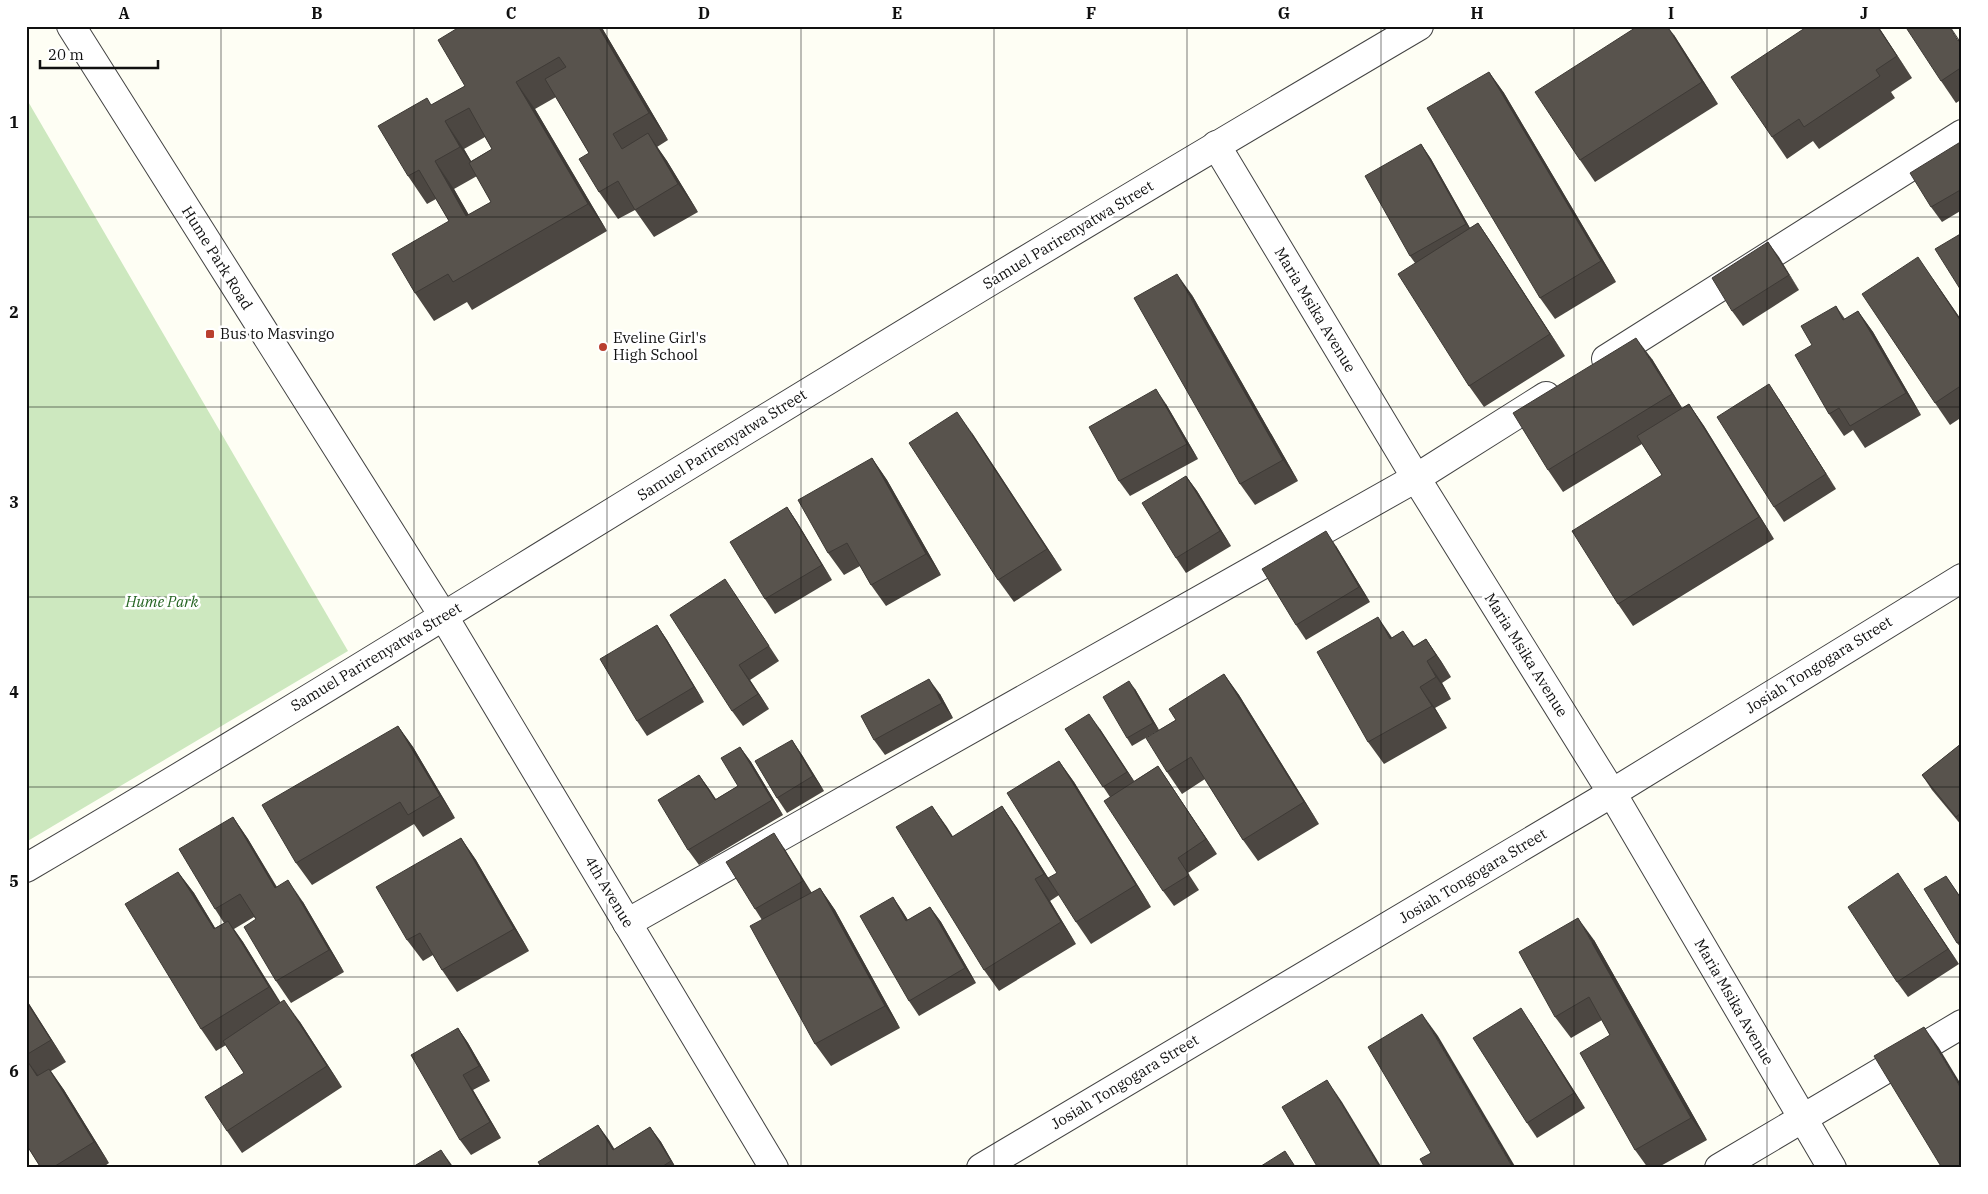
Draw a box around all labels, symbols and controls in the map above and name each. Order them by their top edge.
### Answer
text: A [118,3,130,23]
text: B [311,3,323,23]
text: C [506,3,516,23]
text: D [698,3,710,23]
text: E [892,3,902,23]
text: F [1086,3,1096,23]
text: G [1278,3,1290,23]
text: H [1471,3,1484,23]
text: I [1668,3,1674,23]
text: J [1860,3,1868,23]
scale bar [40,38,158,70]
text: 20 m [48,45,84,64]
text: 1 [9,112,19,132]
street label: Samuel Parirenyatwa Street [979,176,1157,293]
street label: Hume Park Road [178,202,257,313]
street label: Maria Msika Avenue [1271,244,1360,376]
text: 2 [9,302,19,322]
place label: Bus to Masvingo [220,324,335,343]
marker: Bus to Masvingo [204,328,216,340]
place label: Eveline Girl's High School [613,328,706,364]
marker: Eveline Girl's High School [597,341,609,353]
street label: Samuel Parirenyatwa Street [634,385,810,505]
text: 3 [9,492,19,512]
street label: Maria Msika Avenue [1481,589,1572,720]
park label: Hume Park [124,592,199,611]
street label: Samuel Parirenyatwa Street [287,598,465,715]
street label: Josiah Tongogara Street [1742,612,1895,717]
text: 4 [9,682,19,702]
street label: Josiah Tongogara Street [1396,824,1550,927]
street label: 4th Avenue [581,853,638,931]
text: 5 [9,871,19,891]
street label: Maria Msika Avenue [1691,935,1778,1068]
street label: Josiah Tongogara Street [1048,1030,1202,1133]
text: 6 [9,1061,19,1081]

